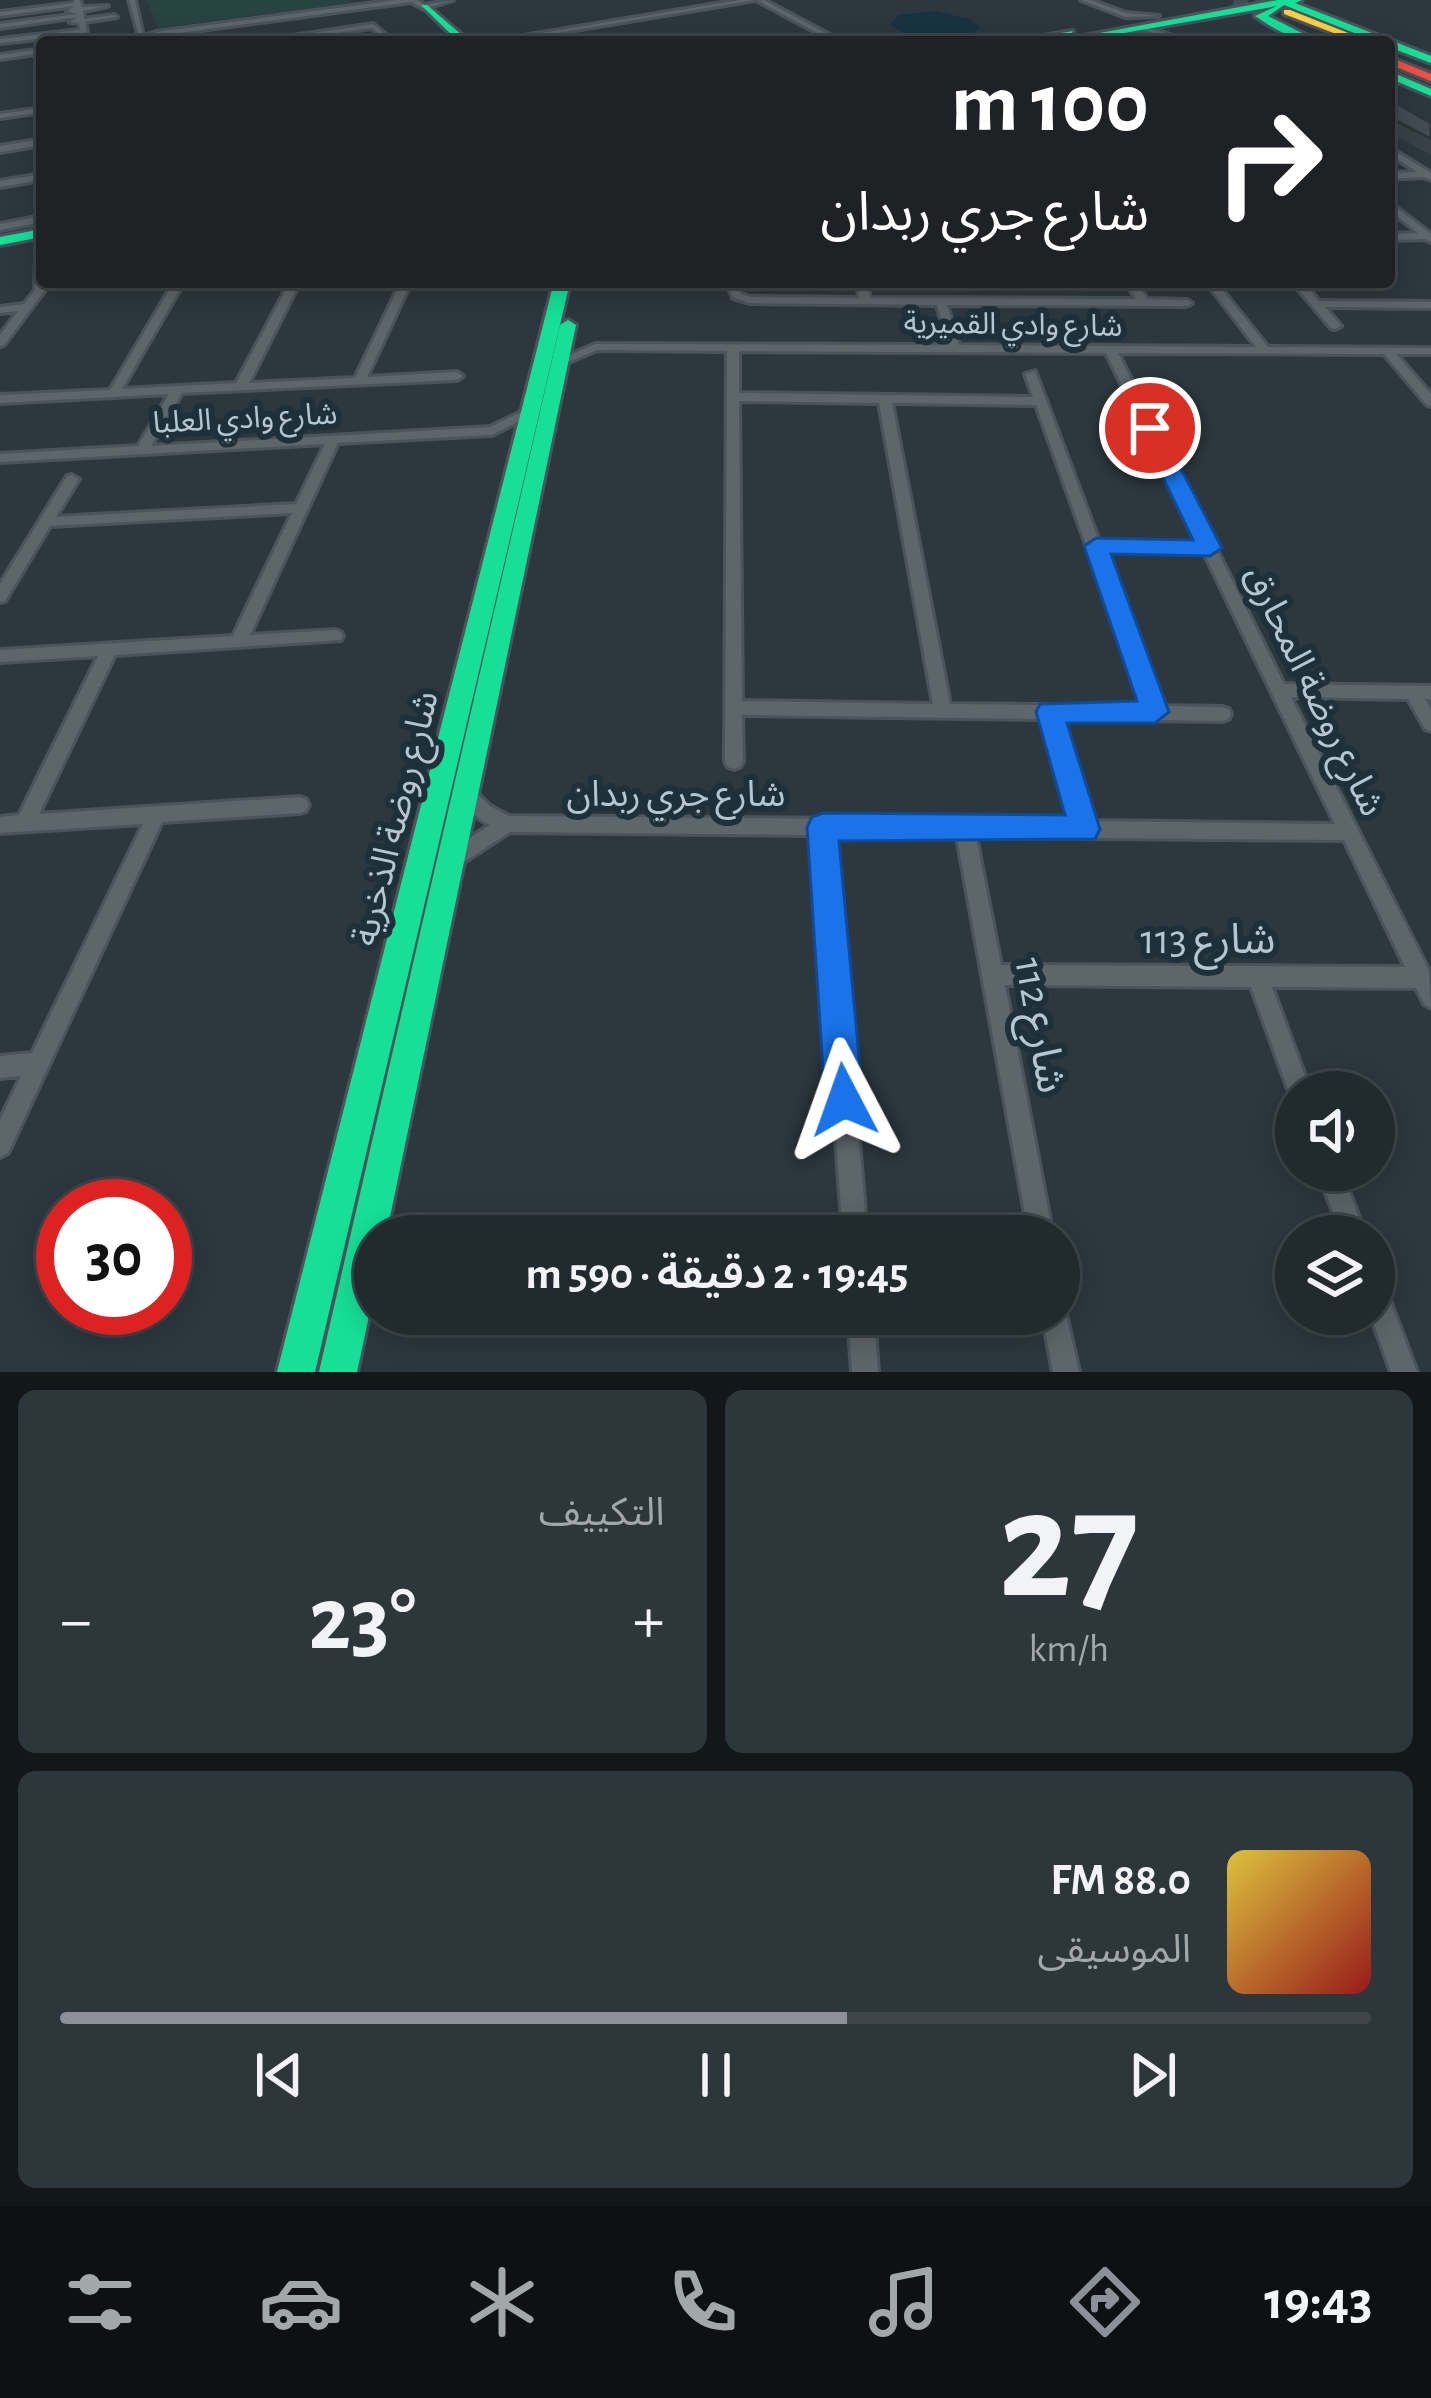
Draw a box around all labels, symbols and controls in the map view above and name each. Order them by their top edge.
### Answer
text: 100 m [951,63,1149,147]
icon: right [1191,84,1347,240]
text: شارع جري ربدان [820,187,1149,241]
street label: شارع وادي القميرية [903,308,1123,349]
pin [1099,377,1201,479]
icon: arrive [1117,395,1183,461]
street label: شارع وادي العلبا [152,399,338,446]
street label: شارع روضة المحارق [1232,560,1390,825]
street label: شارع روضة الذخرية [347,687,452,951]
street label: شارع جري ربدان [566,777,786,821]
street label: شارع 113 [1141,919,1276,970]
street label: شارع 112 [999,954,1073,1098]
position arrow [781,1037,907,1163]
map controls [1275,1071,1395,1335]
button: sound [1275,1071,1395,1191]
speed limit sign: 30 [36,1179,192,1335]
button: layers [1275,1215,1395,1335]
text: 19:45 · 2 دقيقة · 590 m [525,1252,909,1297]
text: 27 [998,1470,1139,1626]
text: التكييف [539,1494,665,1533]
text: 23° [308,1576,416,1666]
text: − [60,1588,92,1654]
text: + [633,1588,665,1654]
text: km/h [1029,1630,1109,1669]
text: 88.0 FM [1050,1858,1191,1903]
text: الموسيقى [1037,1931,1191,1970]
icon: previous [246,2042,312,2108]
icon: pause [683,2042,749,2108]
icon: next [1120,2042,1186,2108]
icon: filters [58,2260,142,2344]
icon: car [259,2260,343,2344]
icon: climate [460,2260,544,2344]
icon: phone [661,2260,745,2344]
icon: music [862,2260,946,2344]
icon: directions [1063,2260,1147,2344]
text: 19:43 [1264,2275,1373,2329]

